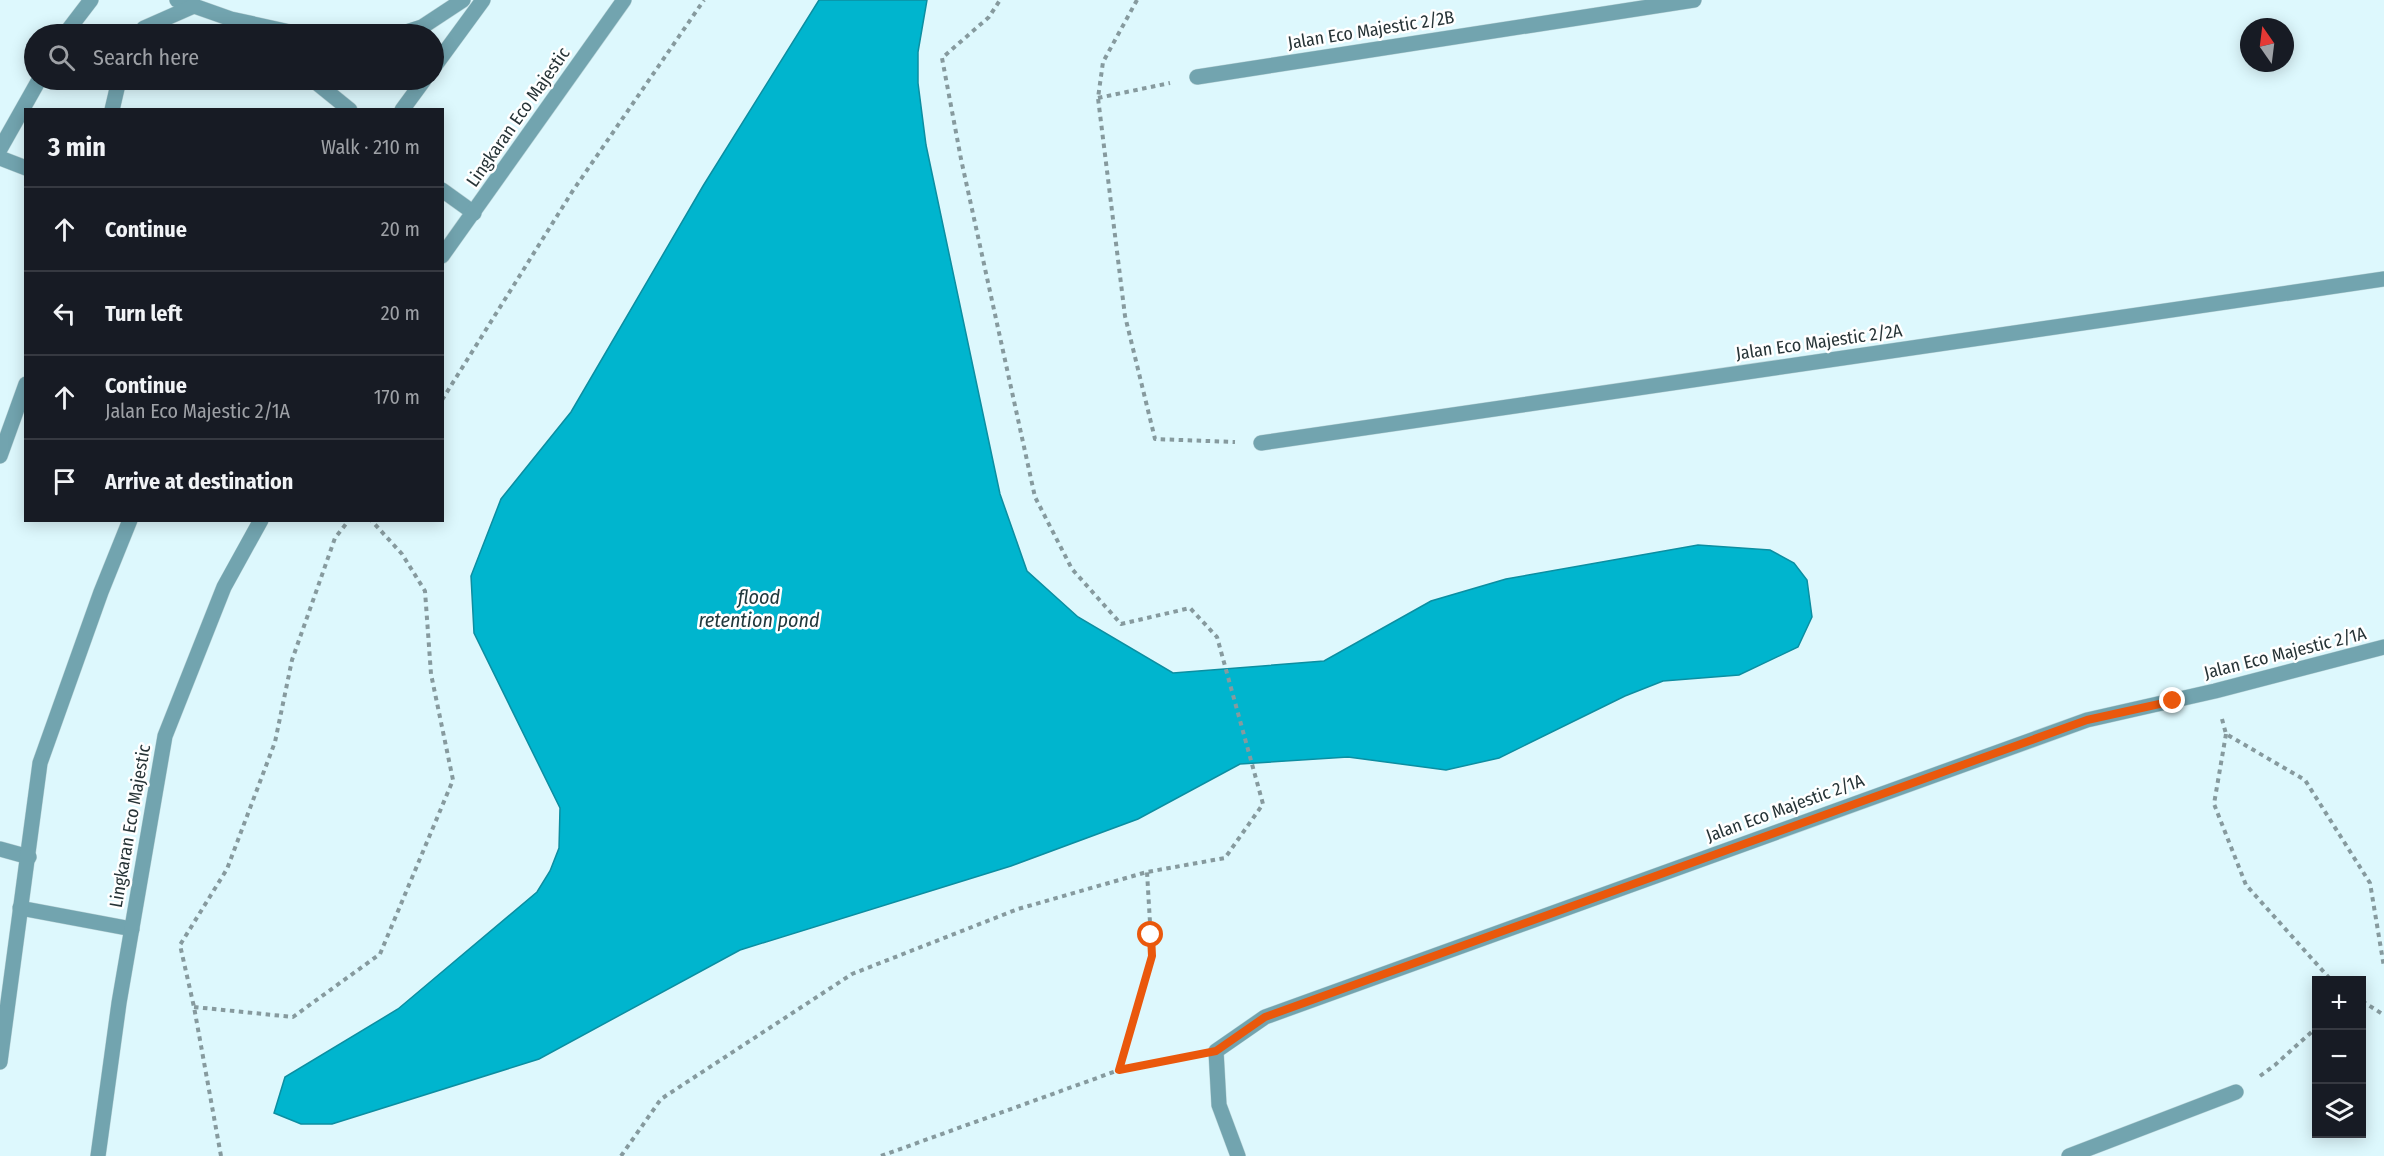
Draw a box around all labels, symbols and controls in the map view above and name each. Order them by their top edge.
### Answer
street label: Jalan Eco Majestic 2/2B [1286,6,1456,54]
north arrow [2240,18,2294,72]
search box [24,24,444,90]
icon: search [45,41,78,74]
street label: Lingkaran Eco Majestic [462,43,575,191]
text: Search here [93,44,199,71]
text: 3 min [48,132,106,163]
text: Walk · 210 m [321,135,420,159]
icon: ahead [48,213,81,246]
text: Continue [105,216,187,243]
text: 20 m [381,217,420,241]
icon: left [48,297,81,330]
text: Turn left [105,300,183,327]
text: 20 m [381,301,420,325]
street label: Jalan Eco Majestic 2/2A [1734,319,1904,365]
text: Continue [105,372,187,399]
icon: ahead [48,381,81,414]
text: 170 m [374,385,420,409]
text: Jalan Eco Majestic 2/1A [105,399,290,423]
icon: arrive [48,465,81,498]
text: Arrive at destination [105,468,293,495]
water label: flood retention pond [698,585,820,632]
street label: Jalan Eco Majestic 2/1A [2202,622,2369,684]
route end [2159,687,2185,713]
street label: Lingkaran Eco Majestic [105,742,155,909]
street label: Jalan Eco Majestic 2/1A [1703,769,1868,847]
route start [1137,921,1163,947]
map controls [2312,976,2366,1138]
button: + [2312,976,2366,1030]
button: − [2312,1030,2366,1084]
button: layers [2312,1084,2366,1138]

